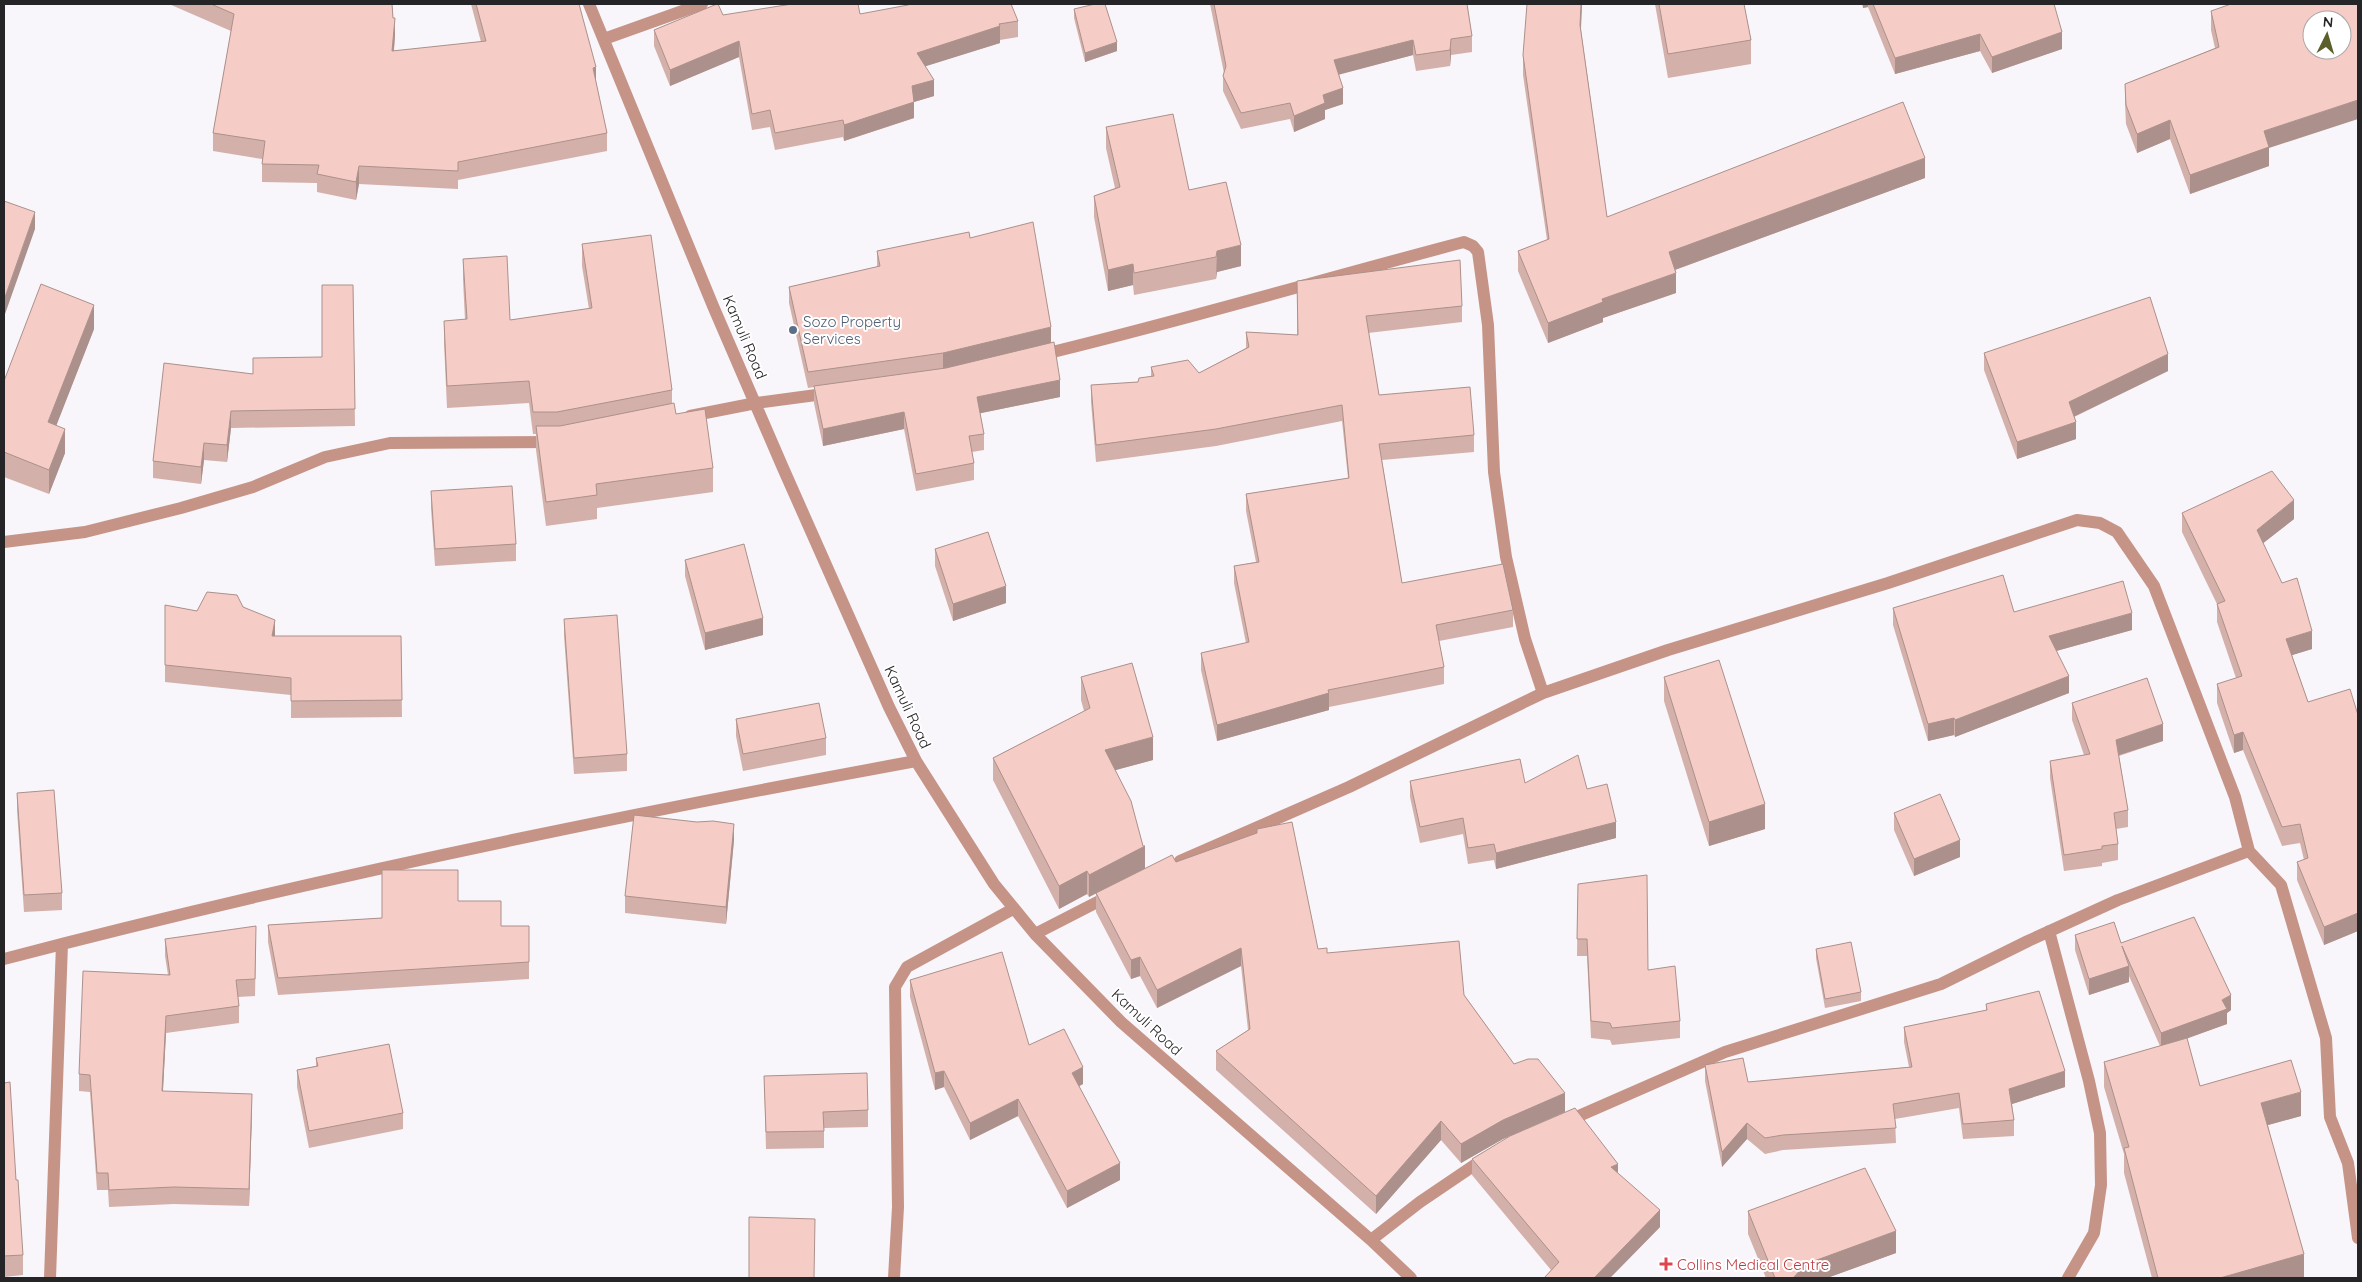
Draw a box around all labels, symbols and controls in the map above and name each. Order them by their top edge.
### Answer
north arrow [2302,10,2352,60]
text: N [2322,13,2334,31]
street label: Kamuli Road [719,292,771,382]
place label: Sozo Property Services [803,312,901,348]
marker: Sozo Property Services [787,324,799,336]
street label: Kamuli Road [880,662,936,752]
street label: Kamuli Road [1108,985,1186,1059]
place label: Collins Medical Centre [1677,1255,1829,1274]
marker: Collins Medical Centre [1659,1257,1673,1271]

